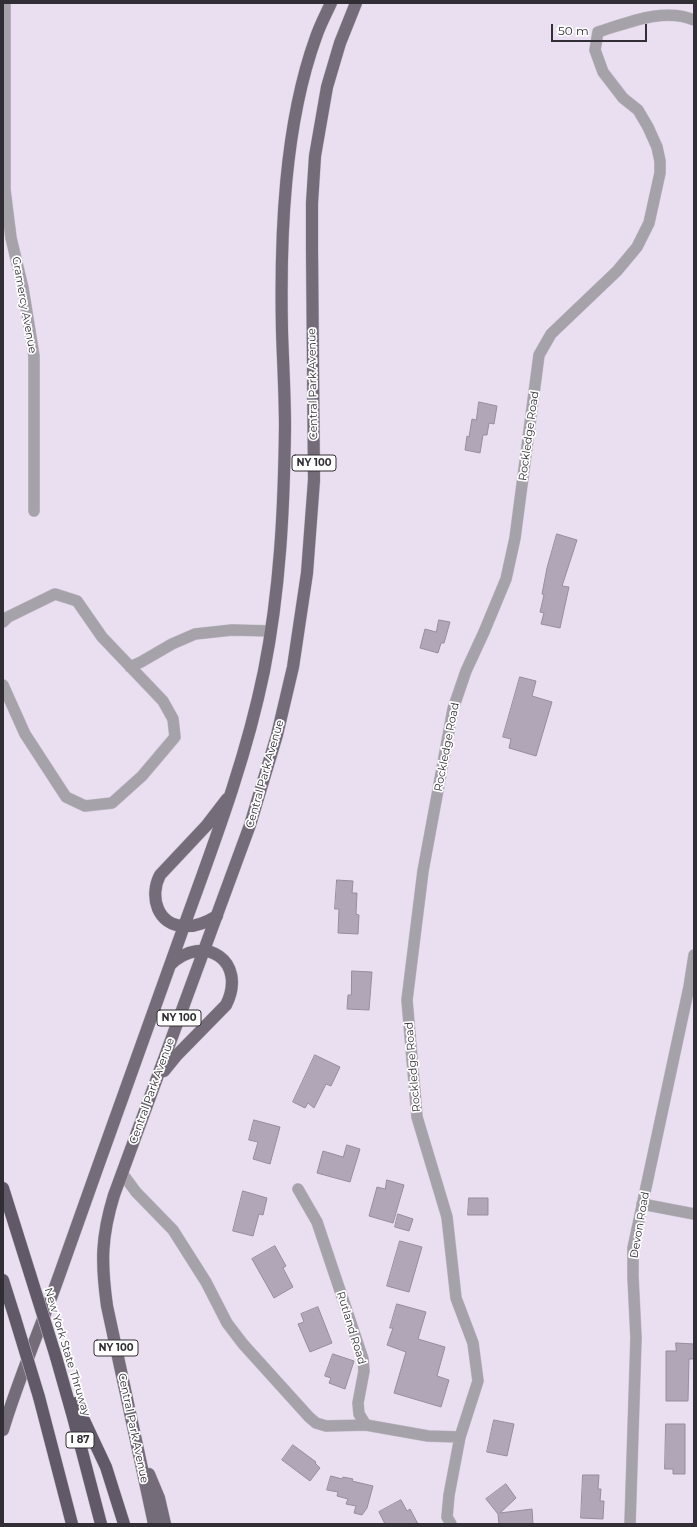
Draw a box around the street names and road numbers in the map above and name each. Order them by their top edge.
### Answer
street label: Gramercy Avenue [9,256,39,354]
street label: Central Park Avenue [305,328,321,440]
street label: Rockledge Road [516,390,542,482]
road number: NY 100 [292,455,336,471]
street label: Rockledge Road [432,701,462,793]
street label: Central Park Avenue [243,718,287,830]
road number: NY 100 [157,1010,201,1026]
street label: Rockledge Road [402,1021,424,1113]
street label: Central Park Avenue [127,1036,177,1146]
street label: Devon Road [628,1191,652,1259]
street label: New York State Thruway [41,1286,93,1418]
street label: Rutland Road [334,1290,368,1366]
road number: NY 100 [94,1340,138,1356]
street label: Central Park Avenue [115,1372,151,1484]
road number: I 87 [66,1432,94,1448]

